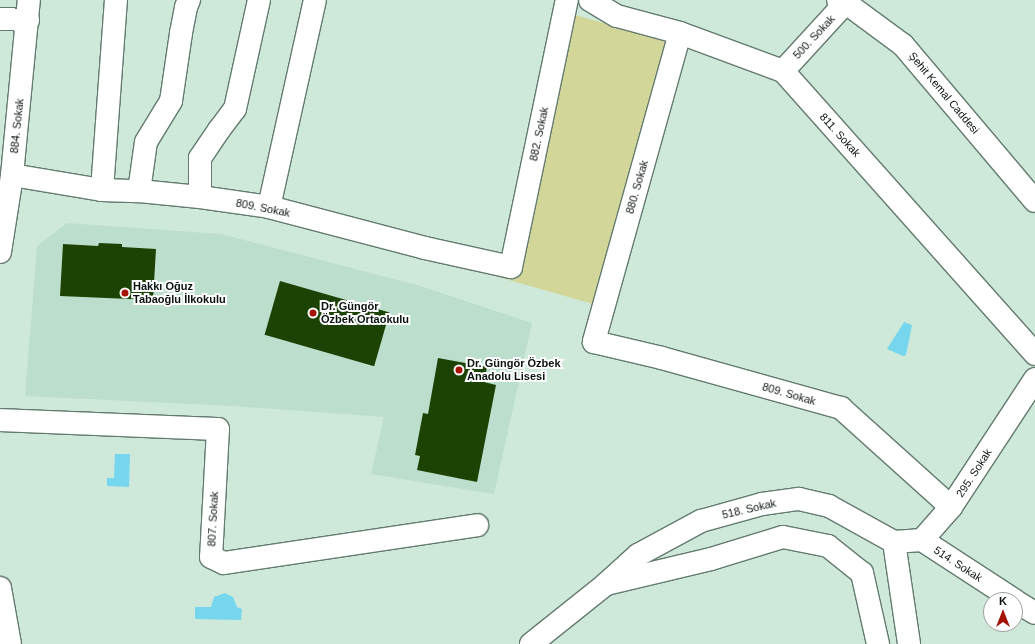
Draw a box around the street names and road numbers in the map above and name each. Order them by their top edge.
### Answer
street label: 500. Sokak [790,12,838,62]
street label: Şehit Kemal Caddesi [906,49,982,137]
street label: 884. Sokak [8,98,26,154]
street label: 882. Sokak [527,106,551,162]
street label: 811. Sokak [817,110,863,160]
street label: 880. Sokak [623,159,651,215]
street label: 809. Sokak [235,196,291,220]
street label: 809. Sokak [761,380,817,408]
street label: 295. Sokak [953,446,995,500]
street label: 807. Sokak [205,491,221,547]
street label: 518. Sokak [721,496,777,522]
street label: 514. Sokak [931,543,985,585]

